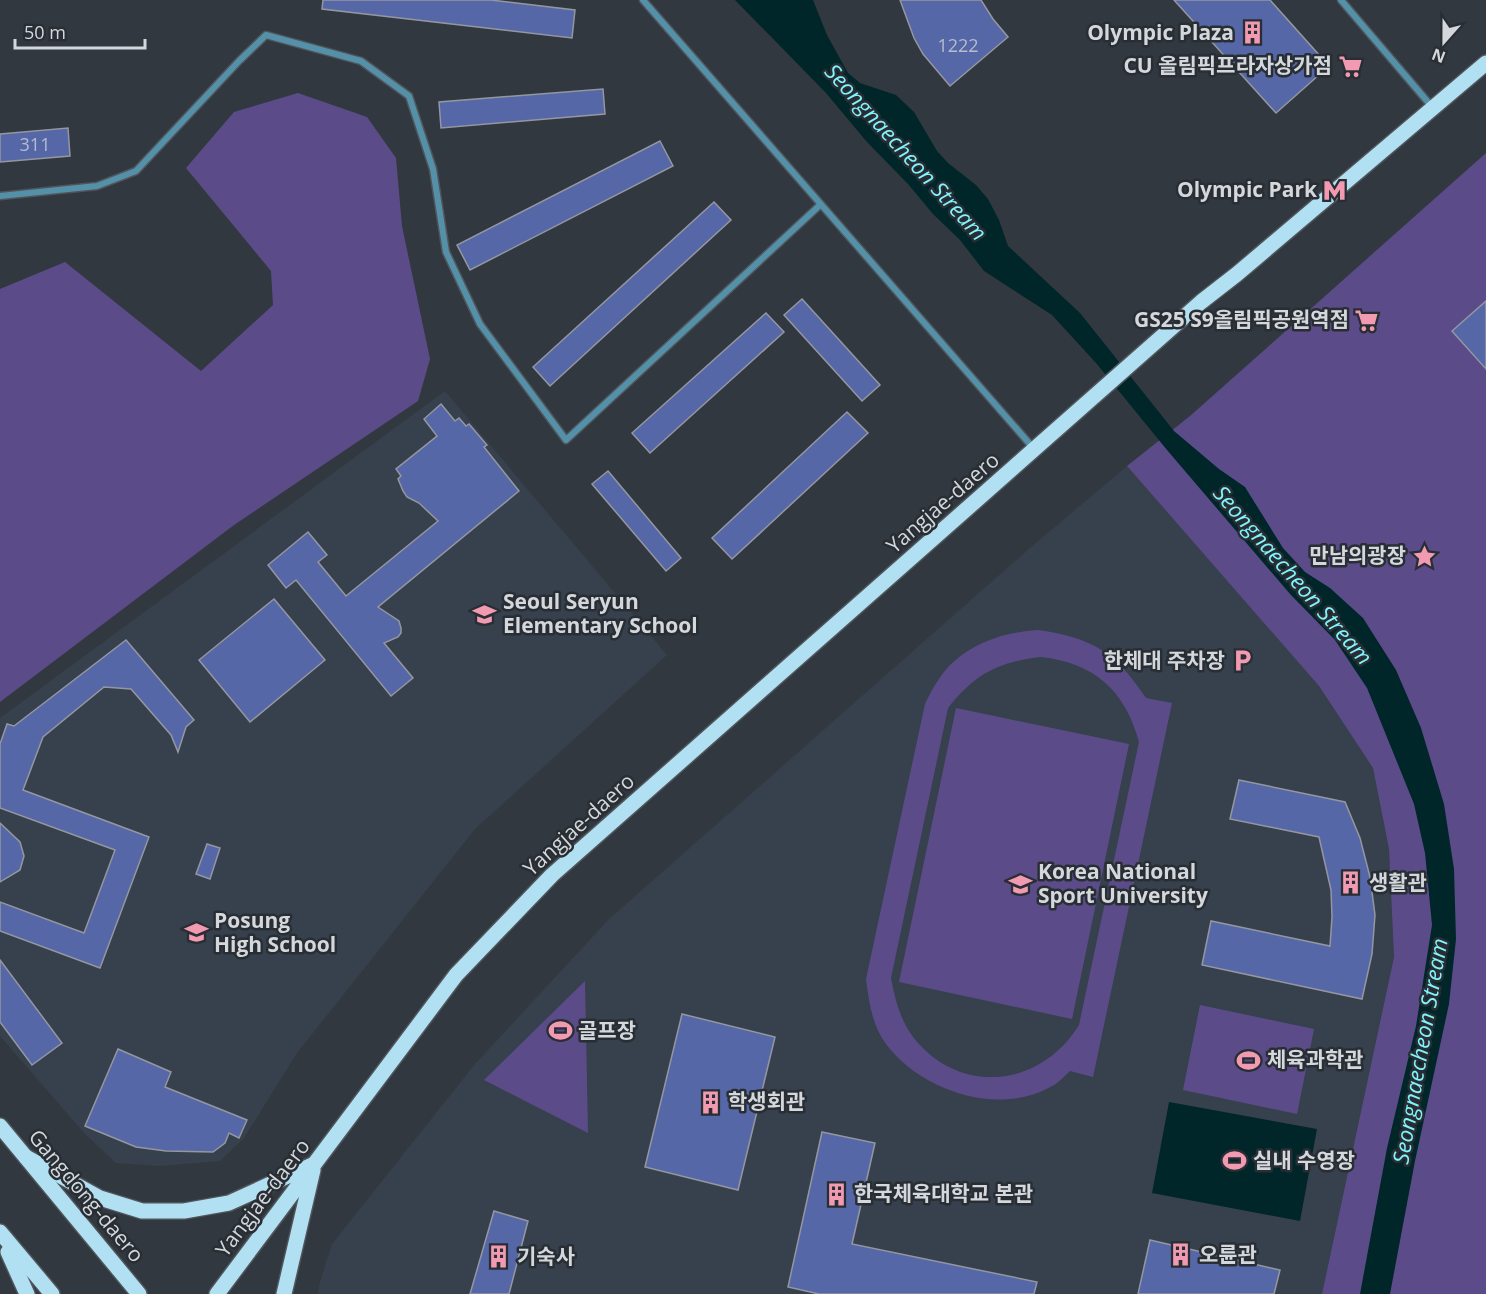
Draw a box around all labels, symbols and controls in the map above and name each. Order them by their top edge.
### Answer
scale bar [15,12,146,50]
north arrow [1414,12,1474,72]
place label: Olympic Plaza [1087,18,1234,46]
text: 50 m [24,20,66,44]
building icon: Olympic Plaza [1239,20,1265,46]
house number: 1222 [937,33,979,57]
text: N [1429,43,1449,69]
place label: CU 올림픽프라자상가점 [1123,51,1332,79]
supermarket icon: CU 올림픽프라자상가점 [1337,53,1363,79]
water label: Seongnaecheon Stream [819,56,994,246]
house number: 311 [20,132,50,156]
place label: Olympic Park [1177,175,1318,203]
metro station icon: Olympic Park [1322,177,1348,203]
place label: GS25 S9올림픽공원역점 [1134,305,1349,333]
supermarket icon: GS25 S9올림픽공원역점 [1354,307,1380,333]
street label: Yangjae-daero [880,446,1005,559]
water label: Seongnaecheon Stream [1207,478,1380,670]
place label: 만남의광장 [1309,541,1406,569]
place icon: 만남의광장 [1411,543,1437,569]
place label: Seoul Seryun Elementary School [503,587,698,639]
school or university icon: Seoul Seryun Elementary School [472,601,498,627]
place label: 한체대 주차장 [1104,646,1225,674]
parking icon: 한체대 주차장 [1230,648,1256,674]
street label: Yangjae-daero [517,767,640,882]
place label: Korea National Sport University [1038,857,1208,909]
place label: 생활관 [1369,868,1427,896]
building icon: 생활관 [1338,870,1364,896]
school or university icon: Korea National Sport University [1007,871,1033,897]
place label: Posung High School [214,906,336,958]
school or university icon: Posung High School [183,920,209,946]
water label: Seongnaecheon Stream [1384,936,1454,1166]
place label: 골프장 [578,1016,636,1044]
sports icon: 골프장 [547,1018,573,1044]
place label: 체육과학관 [1267,1045,1364,1073]
sports icon: 체육과학관 [1236,1047,1262,1073]
place label: 학생회관 [728,1087,805,1115]
building icon: 학생회관 [697,1089,723,1115]
street label: Gangdong-daero [23,1123,151,1268]
street label: Yangjae-daero [209,1133,316,1262]
place label: 실내 수영장 [1253,1146,1355,1174]
sports icon: 실내 수영장 [1222,1148,1248,1174]
place label: 한국체육대학교 본관 [854,1179,1033,1207]
building icon: 한국체육대학교 본관 [823,1181,849,1207]
place label: 오륜관 [1199,1240,1257,1268]
place label: 기숙사 [517,1242,575,1270]
building icon: 오륜관 [1168,1242,1194,1268]
building icon: 기숙사 [486,1244,512,1270]

